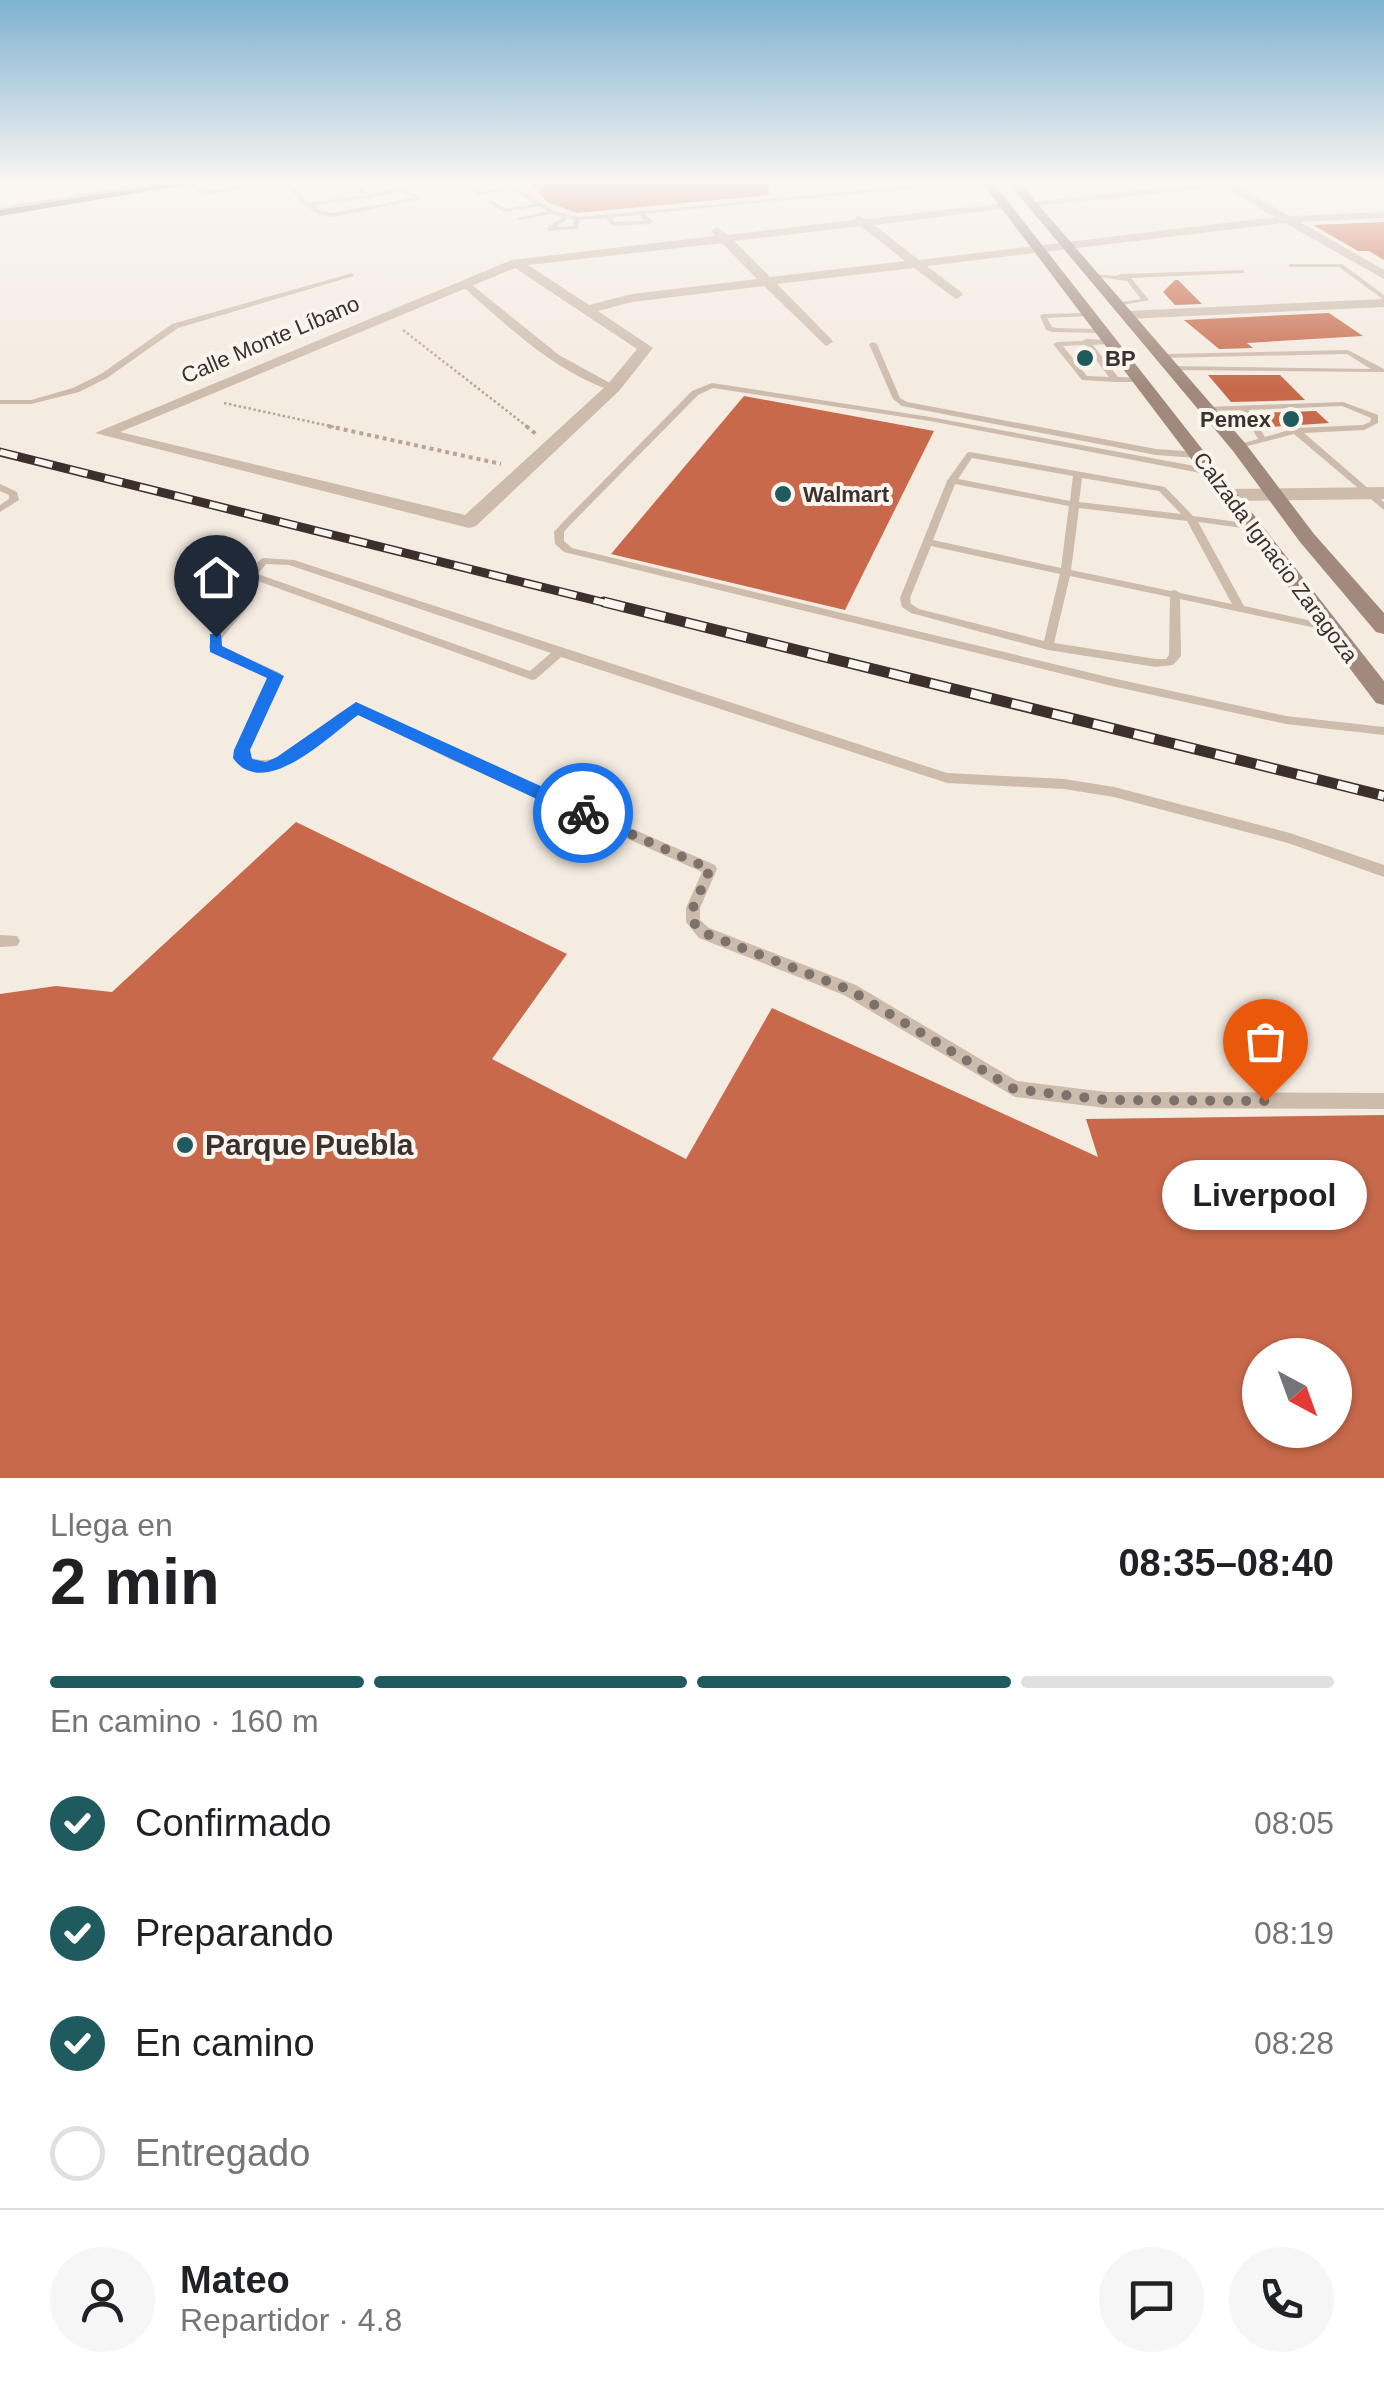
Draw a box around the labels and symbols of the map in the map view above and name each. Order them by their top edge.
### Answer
street label: Calle Monte Líbano [177,291,363,388]
place label: BP [1105,346,1136,371]
marker: BP [1074,347,1096,369]
place label: Pemex [1200,407,1272,432]
marker: Pemex [1280,408,1302,430]
street label: Calzada Ignacio Zaragoza [1188,447,1363,668]
place label: Walmart [803,482,890,507]
marker: Walmart [772,483,794,505]
pin [174,535,259,638]
courier [533,763,633,863]
pin [1223,999,1308,1102]
place label: Parque Puebla [205,1128,414,1161]
marker: Parque Puebla [174,1134,196,1156]
callout: Liverpool [1162,1161,1368,1231]
north arrow [1242,1338,1352,1448]

